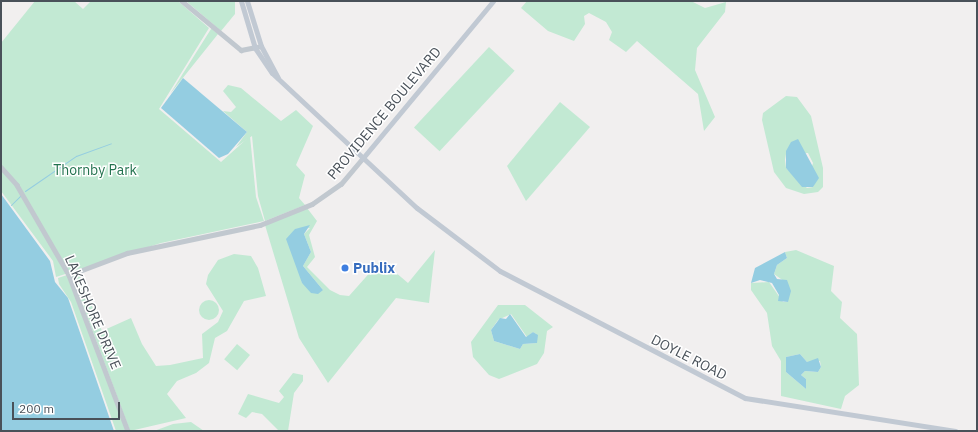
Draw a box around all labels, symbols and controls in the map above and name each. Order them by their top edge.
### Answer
street label: PROVIDENCE BOULEVARD [324,43,444,183]
park label: Thornby Park [53,162,137,178]
street label: LAKESHORE DRIVE [61,252,125,372]
place label: Publix [353,260,395,276]
marker: Publix [340,263,350,273]
street label: DOYLE ROAD [648,331,730,383]
scale bar [14,394,122,420]
text: 200 m [19,401,54,416]

